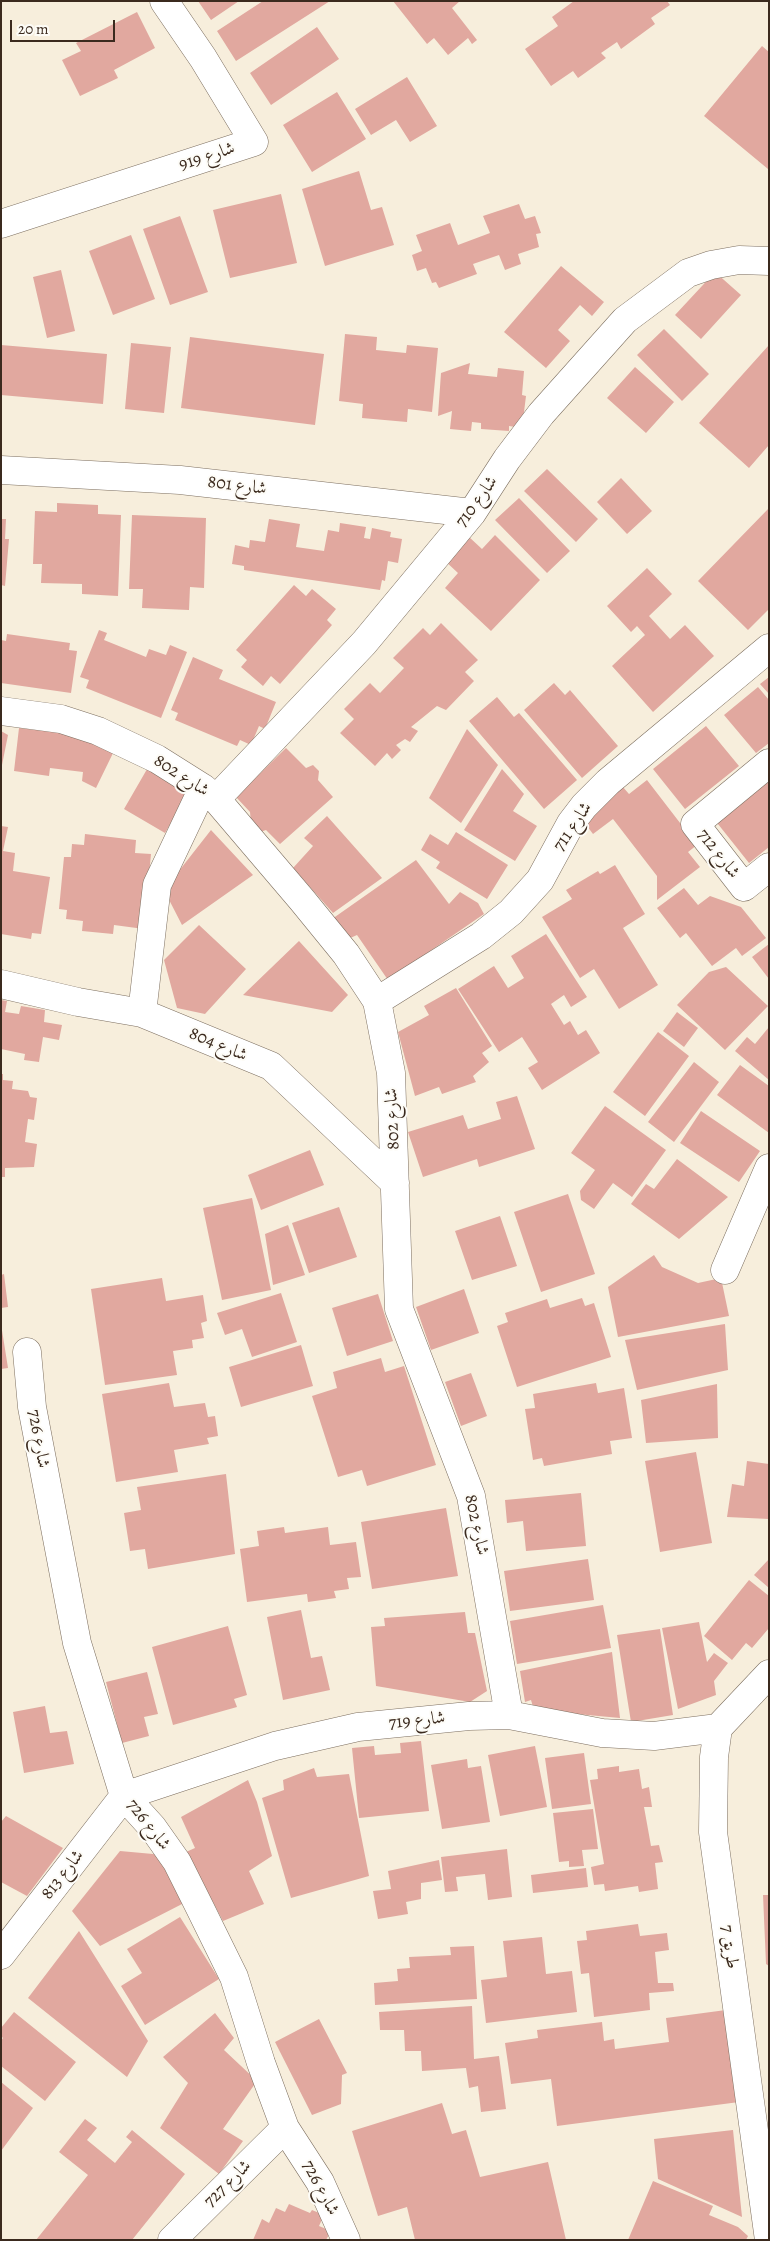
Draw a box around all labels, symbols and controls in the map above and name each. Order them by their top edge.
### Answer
scale bar [12,10,118,42]
text: 20 m [18,19,49,39]
street label: شارع 919 [176,138,238,176]
street label: شارع 801 [206,472,268,500]
street label: شارع 710 [451,472,503,532]
street label: شارع 802 [149,750,213,802]
street label: شارع 711 [549,798,597,856]
street label: شارع 712 [692,825,744,883]
street label: شارع 804 [186,1023,250,1067]
street label: شارع 802 [381,1088,405,1150]
street label: شارع 726 [22,1408,54,1470]
street label: شارع 802 [459,1493,493,1557]
street label: شارع 719 [388,1707,446,1735]
street label: شارع 726 [121,1795,175,1855]
street label: شارع 813 [37,1846,89,1904]
street label: 7 طريق [715,1924,743,1970]
street label: شارع 727 [200,2156,256,2212]
street label: شارع 726 [297,2157,343,2219]

